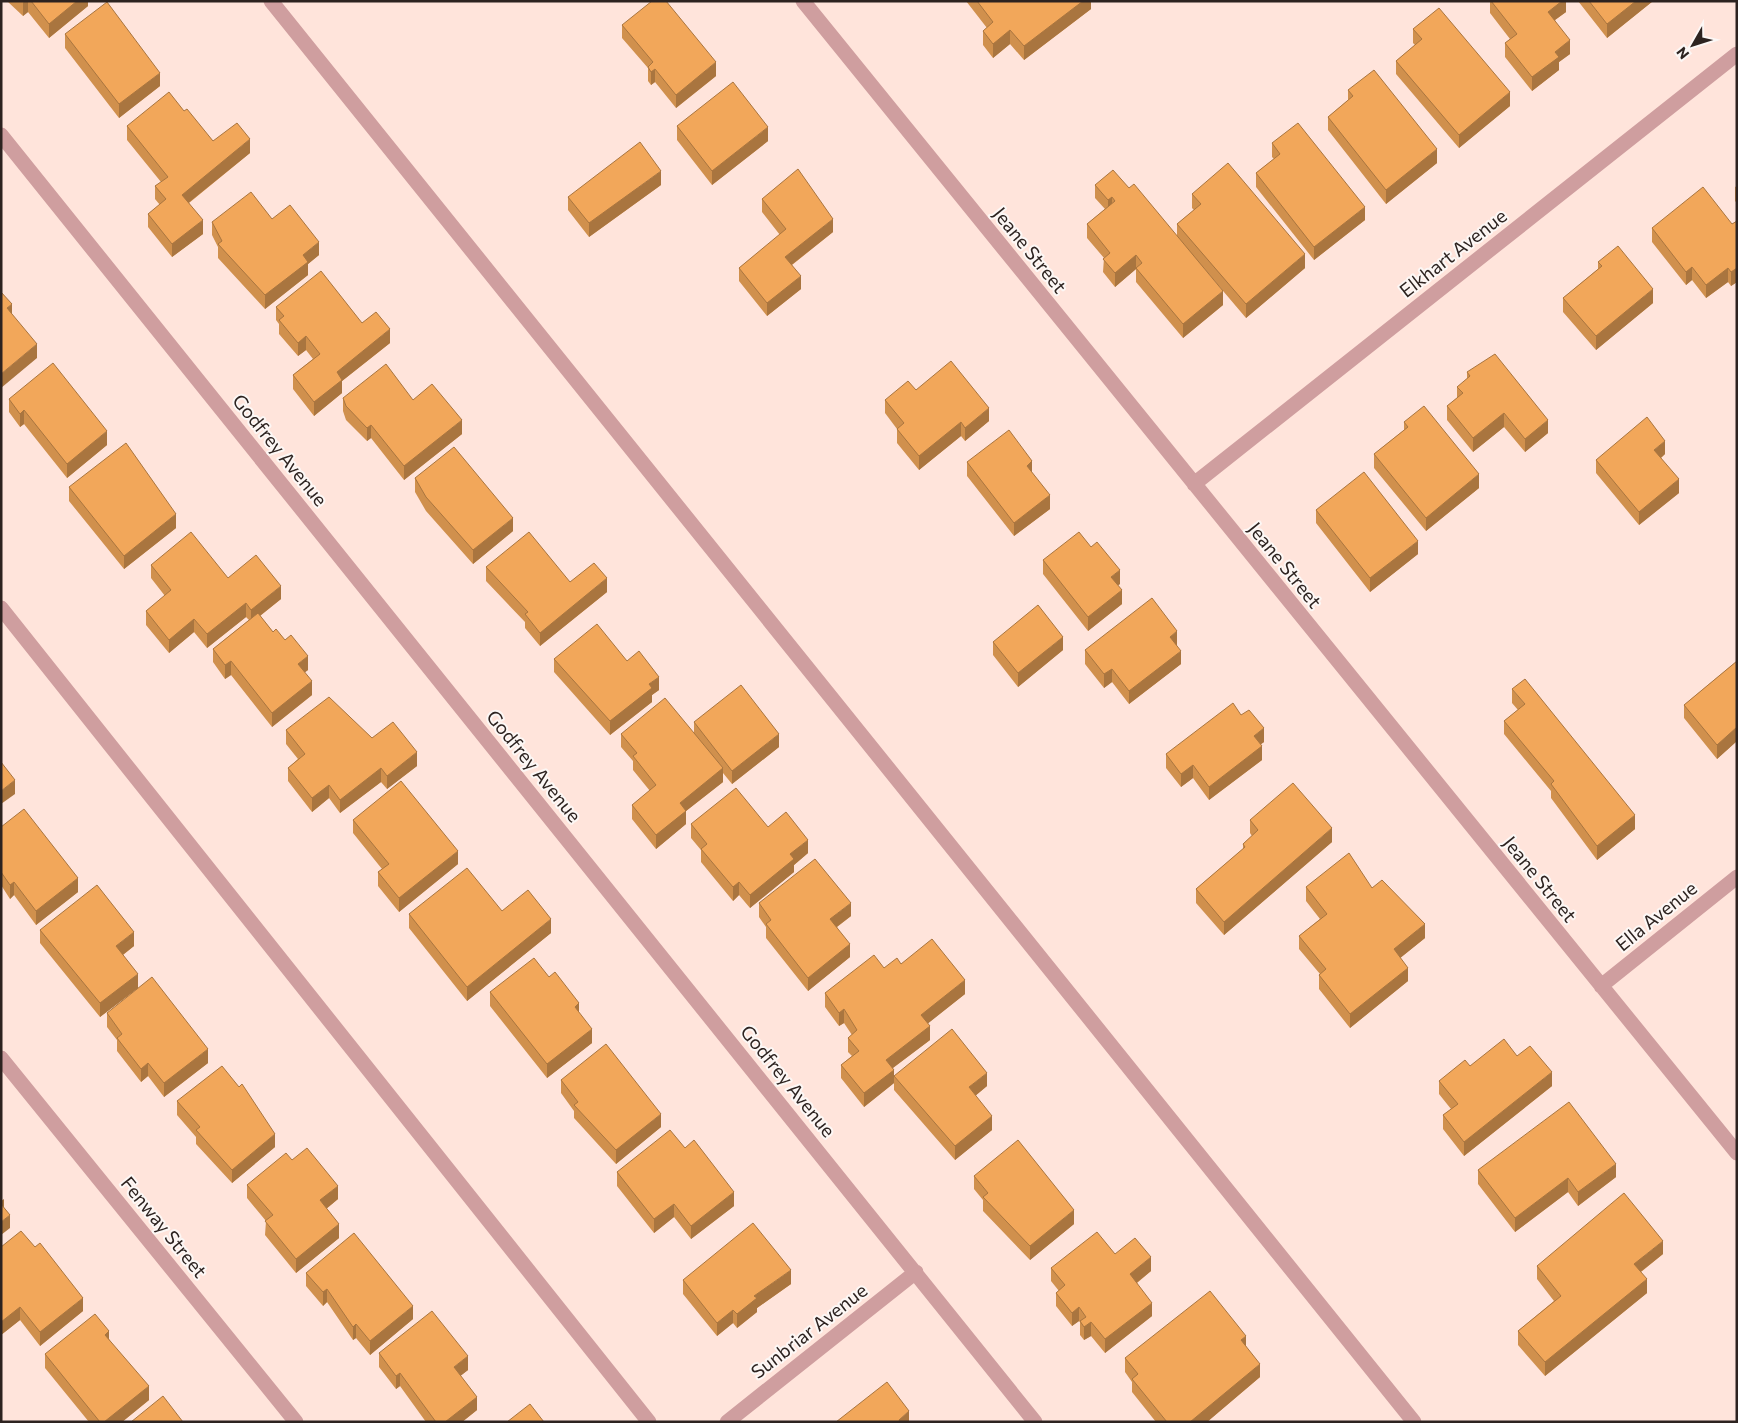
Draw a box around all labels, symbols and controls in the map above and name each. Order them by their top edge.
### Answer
north arrow [1668,20,1718,70]
text: N [1673,44,1692,63]
street label: Jeane Street [989,202,1072,297]
street label: Elkhart Avenue [1395,204,1511,302]
street label: Godfrey Avenue [228,389,333,510]
street label: Jeane Street [1244,517,1327,612]
street label: Godfrey Avenue [482,705,587,826]
street label: Jeane Street [1499,831,1582,926]
street label: Ella Avenue [1610,876,1701,955]
street label: Godfrey Avenue [736,1020,841,1141]
street label: Fenway Street [117,1172,212,1282]
street label: Sunbriar Avenue [746,1278,871,1383]

